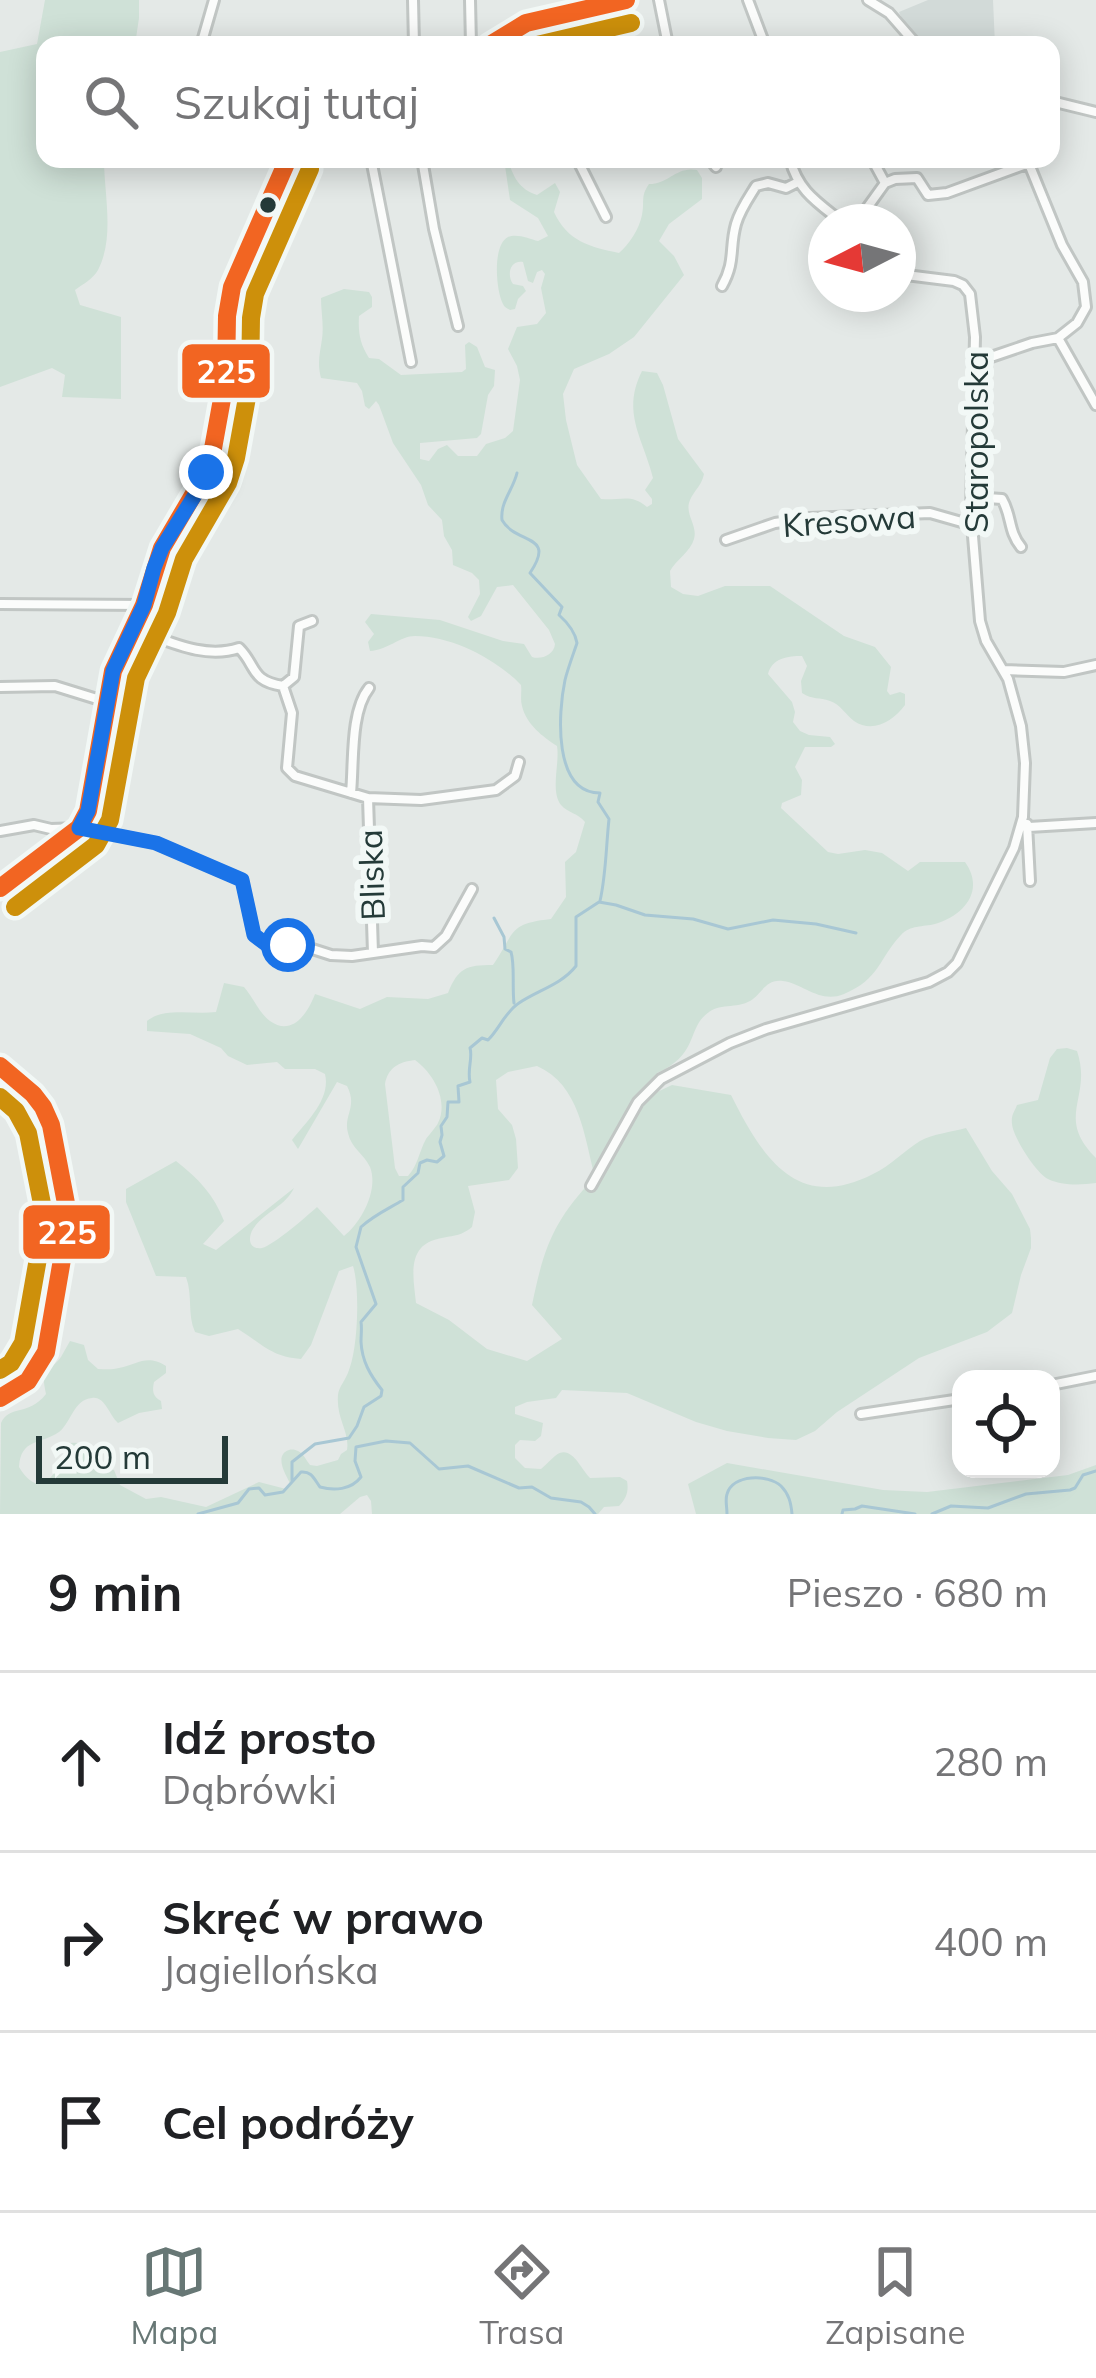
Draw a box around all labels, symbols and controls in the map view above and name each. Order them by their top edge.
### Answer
search box [36,36,1060,168]
icon: search [78,69,144,135]
text: Szukaj tutaj [174,74,419,130]
unlabelled marker [257,194,279,216]
north arrow [808,204,916,312]
line badge: 225 [180,342,272,400]
text: 225 [196,350,256,391]
street label: Staropolska [955,351,996,533]
route end [179,445,233,499]
street label: Kresowa [781,495,917,545]
street label: Bliska [349,829,393,921]
route start [261,918,315,972]
line badge: 225 [21,1203,112,1261]
text: 225 [37,1211,97,1252]
map controls [952,1370,1060,1478]
button: locate [952,1370,1060,1478]
scale bar [36,1430,228,1483]
text: 200 m [54,1436,151,1477]
text: 9 min [48,1560,183,1624]
text: Pieszo · 680 m [787,1568,1048,1617]
text: Idź prosto [162,1709,376,1765]
icon: ahead [48,1729,114,1795]
text: 280 m [933,1737,1048,1786]
text: Dąbrówki [162,1765,337,1814]
text: Skręć w prawo [162,1889,484,1945]
icon: right [48,1909,114,1975]
text: 400 m [933,1917,1048,1966]
text: Jagiellońska [162,1945,379,1994]
icon: arrive [48,2089,114,2155]
text: Cel podróży [162,2094,414,2150]
tab: Mapa [130,2239,218,2352]
tab: Trasa [479,2239,564,2352]
tab: Zapisane [825,2239,966,2352]

